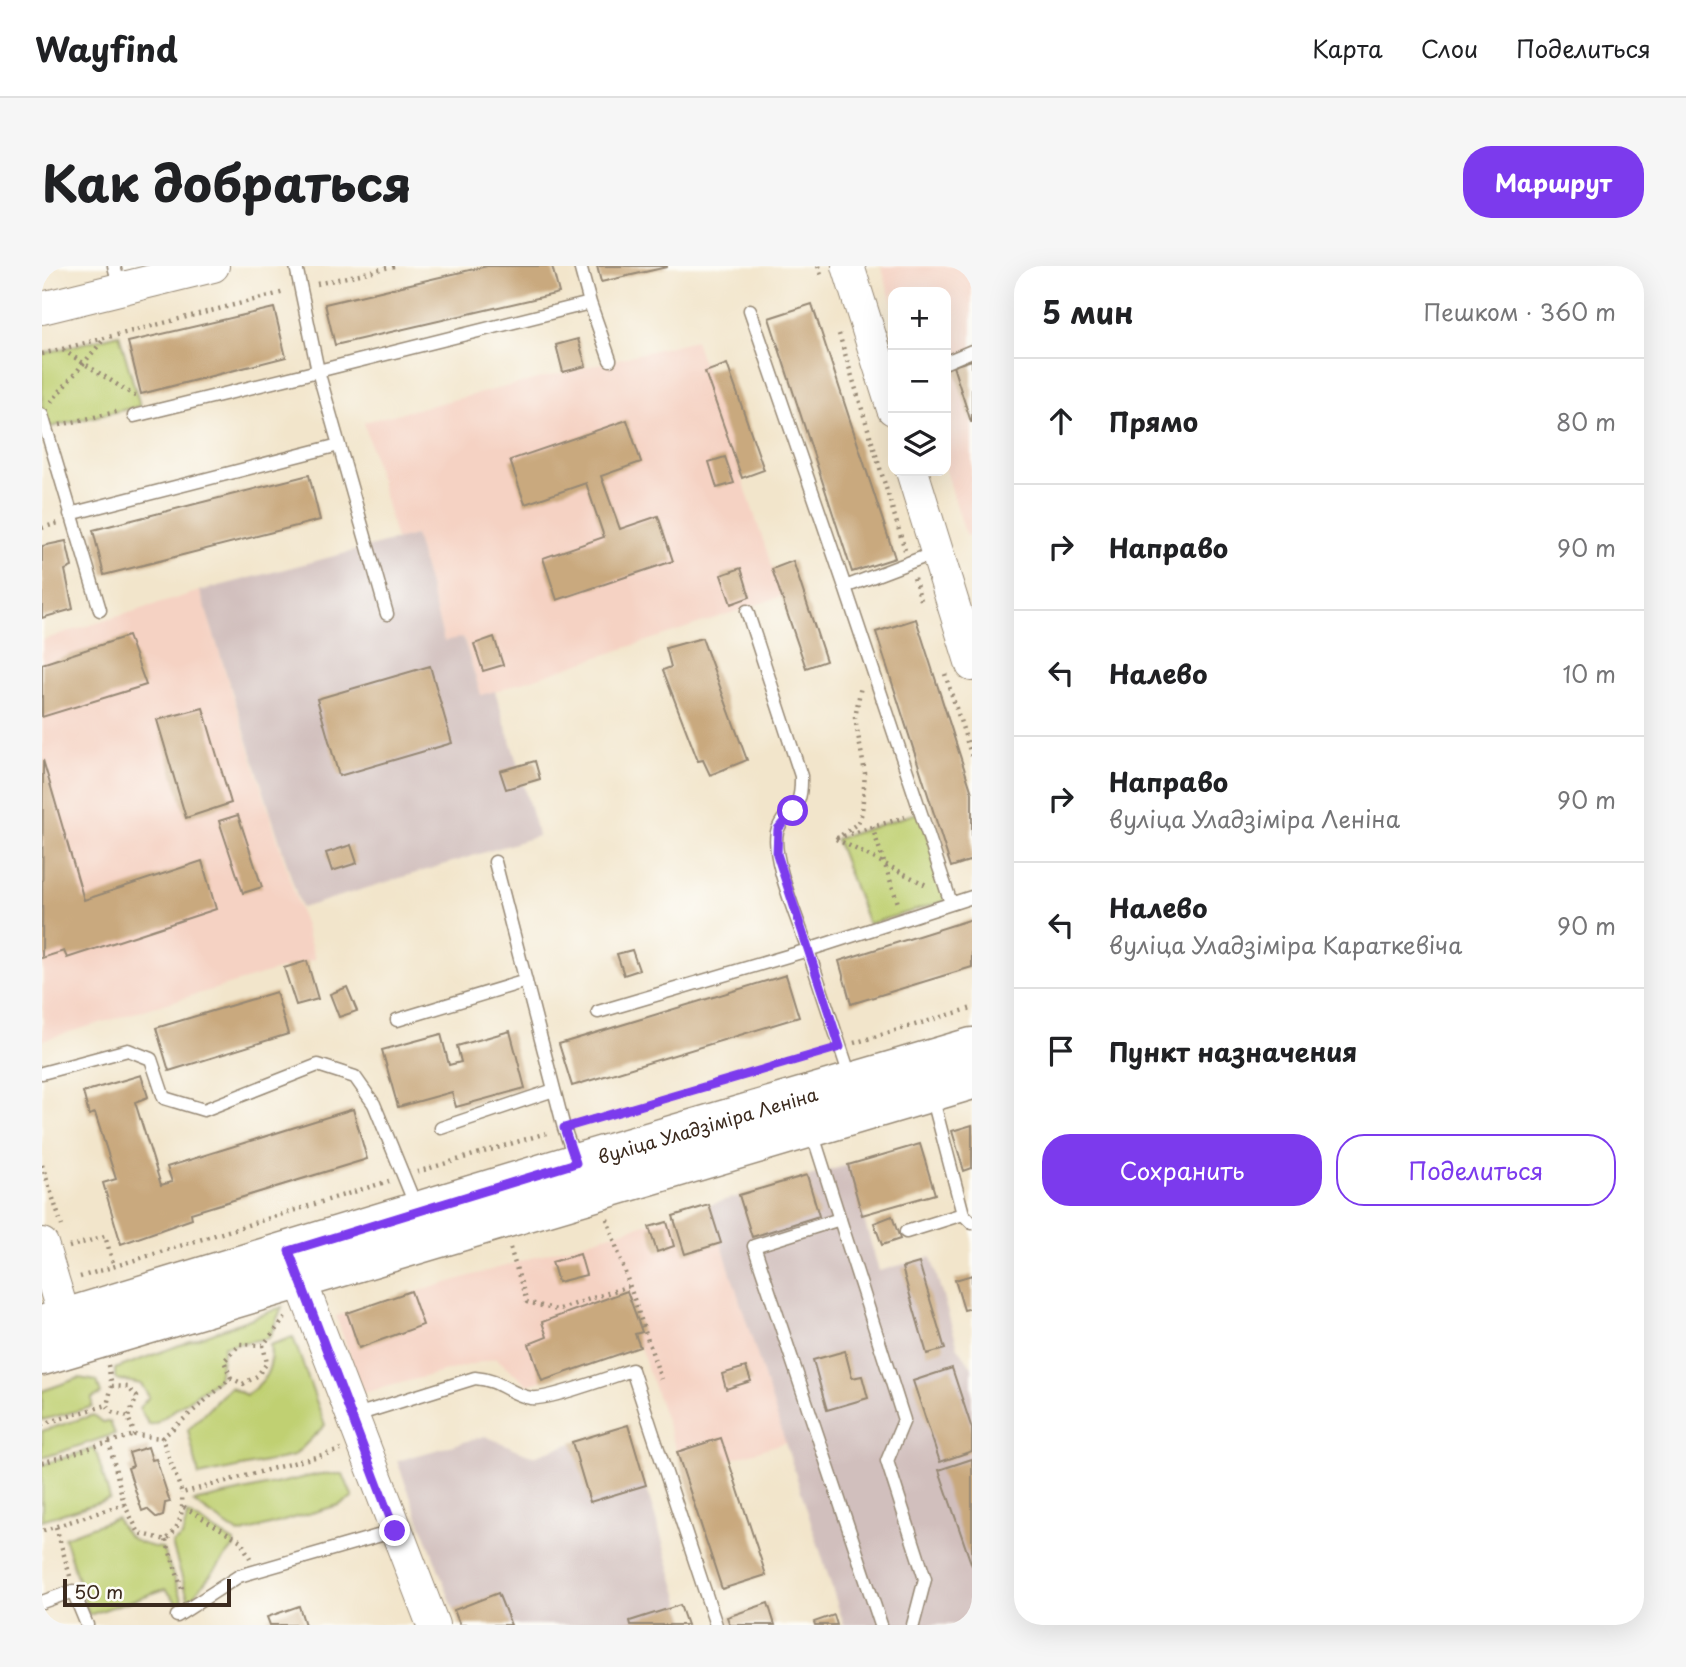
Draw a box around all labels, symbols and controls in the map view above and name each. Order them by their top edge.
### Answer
text: Wayfind [35,23,178,73]
text: Карта [1312,30,1383,66]
text: Слои [1421,30,1478,66]
text: Поделиться [1516,30,1651,66]
text: Как добраться [42,145,412,219]
button: Маршрут [1463,146,1644,218]
map controls [888,287,951,476]
button: + [888,287,951,350]
text: 5 мин [1042,289,1134,334]
text: Пешком · 360 m [1424,294,1616,329]
button: − [888,350,951,413]
icon: ahead [1042,402,1080,440]
text: Прямо [1109,402,1198,441]
text: 80 m [1556,404,1616,439]
button: layers [888,413,951,476]
icon: right [1042,528,1080,566]
text: Направо [1109,528,1228,567]
text: 90 m [1557,530,1616,565]
icon: left [1042,654,1080,692]
text: Налево [1109,654,1207,693]
text: 10 m [1562,656,1616,691]
text: Направо [1109,762,1228,801]
icon: right [1042,780,1080,818]
text: 90 m [1557,782,1616,817]
route start [777,795,808,826]
text: вуліца Уладзіміра Леніна [1109,801,1400,836]
text: Налево [1109,888,1207,927]
icon: left [1042,906,1080,944]
text: 90 m [1557,908,1616,943]
text: вуліца Уладзіміра Караткевіча [1109,927,1462,962]
icon: arrive [1042,1032,1080,1070]
text: Пункт назначения [1109,1032,1357,1071]
street label: вуліца Уладзіміра Леніна [594,1079,821,1169]
button: Сохранить [1042,1134,1322,1206]
button: Поделиться [1336,1134,1616,1206]
route end [379,1515,410,1546]
scale bar [63,1576,231,1608]
text: 50 m [74,1577,123,1605]

